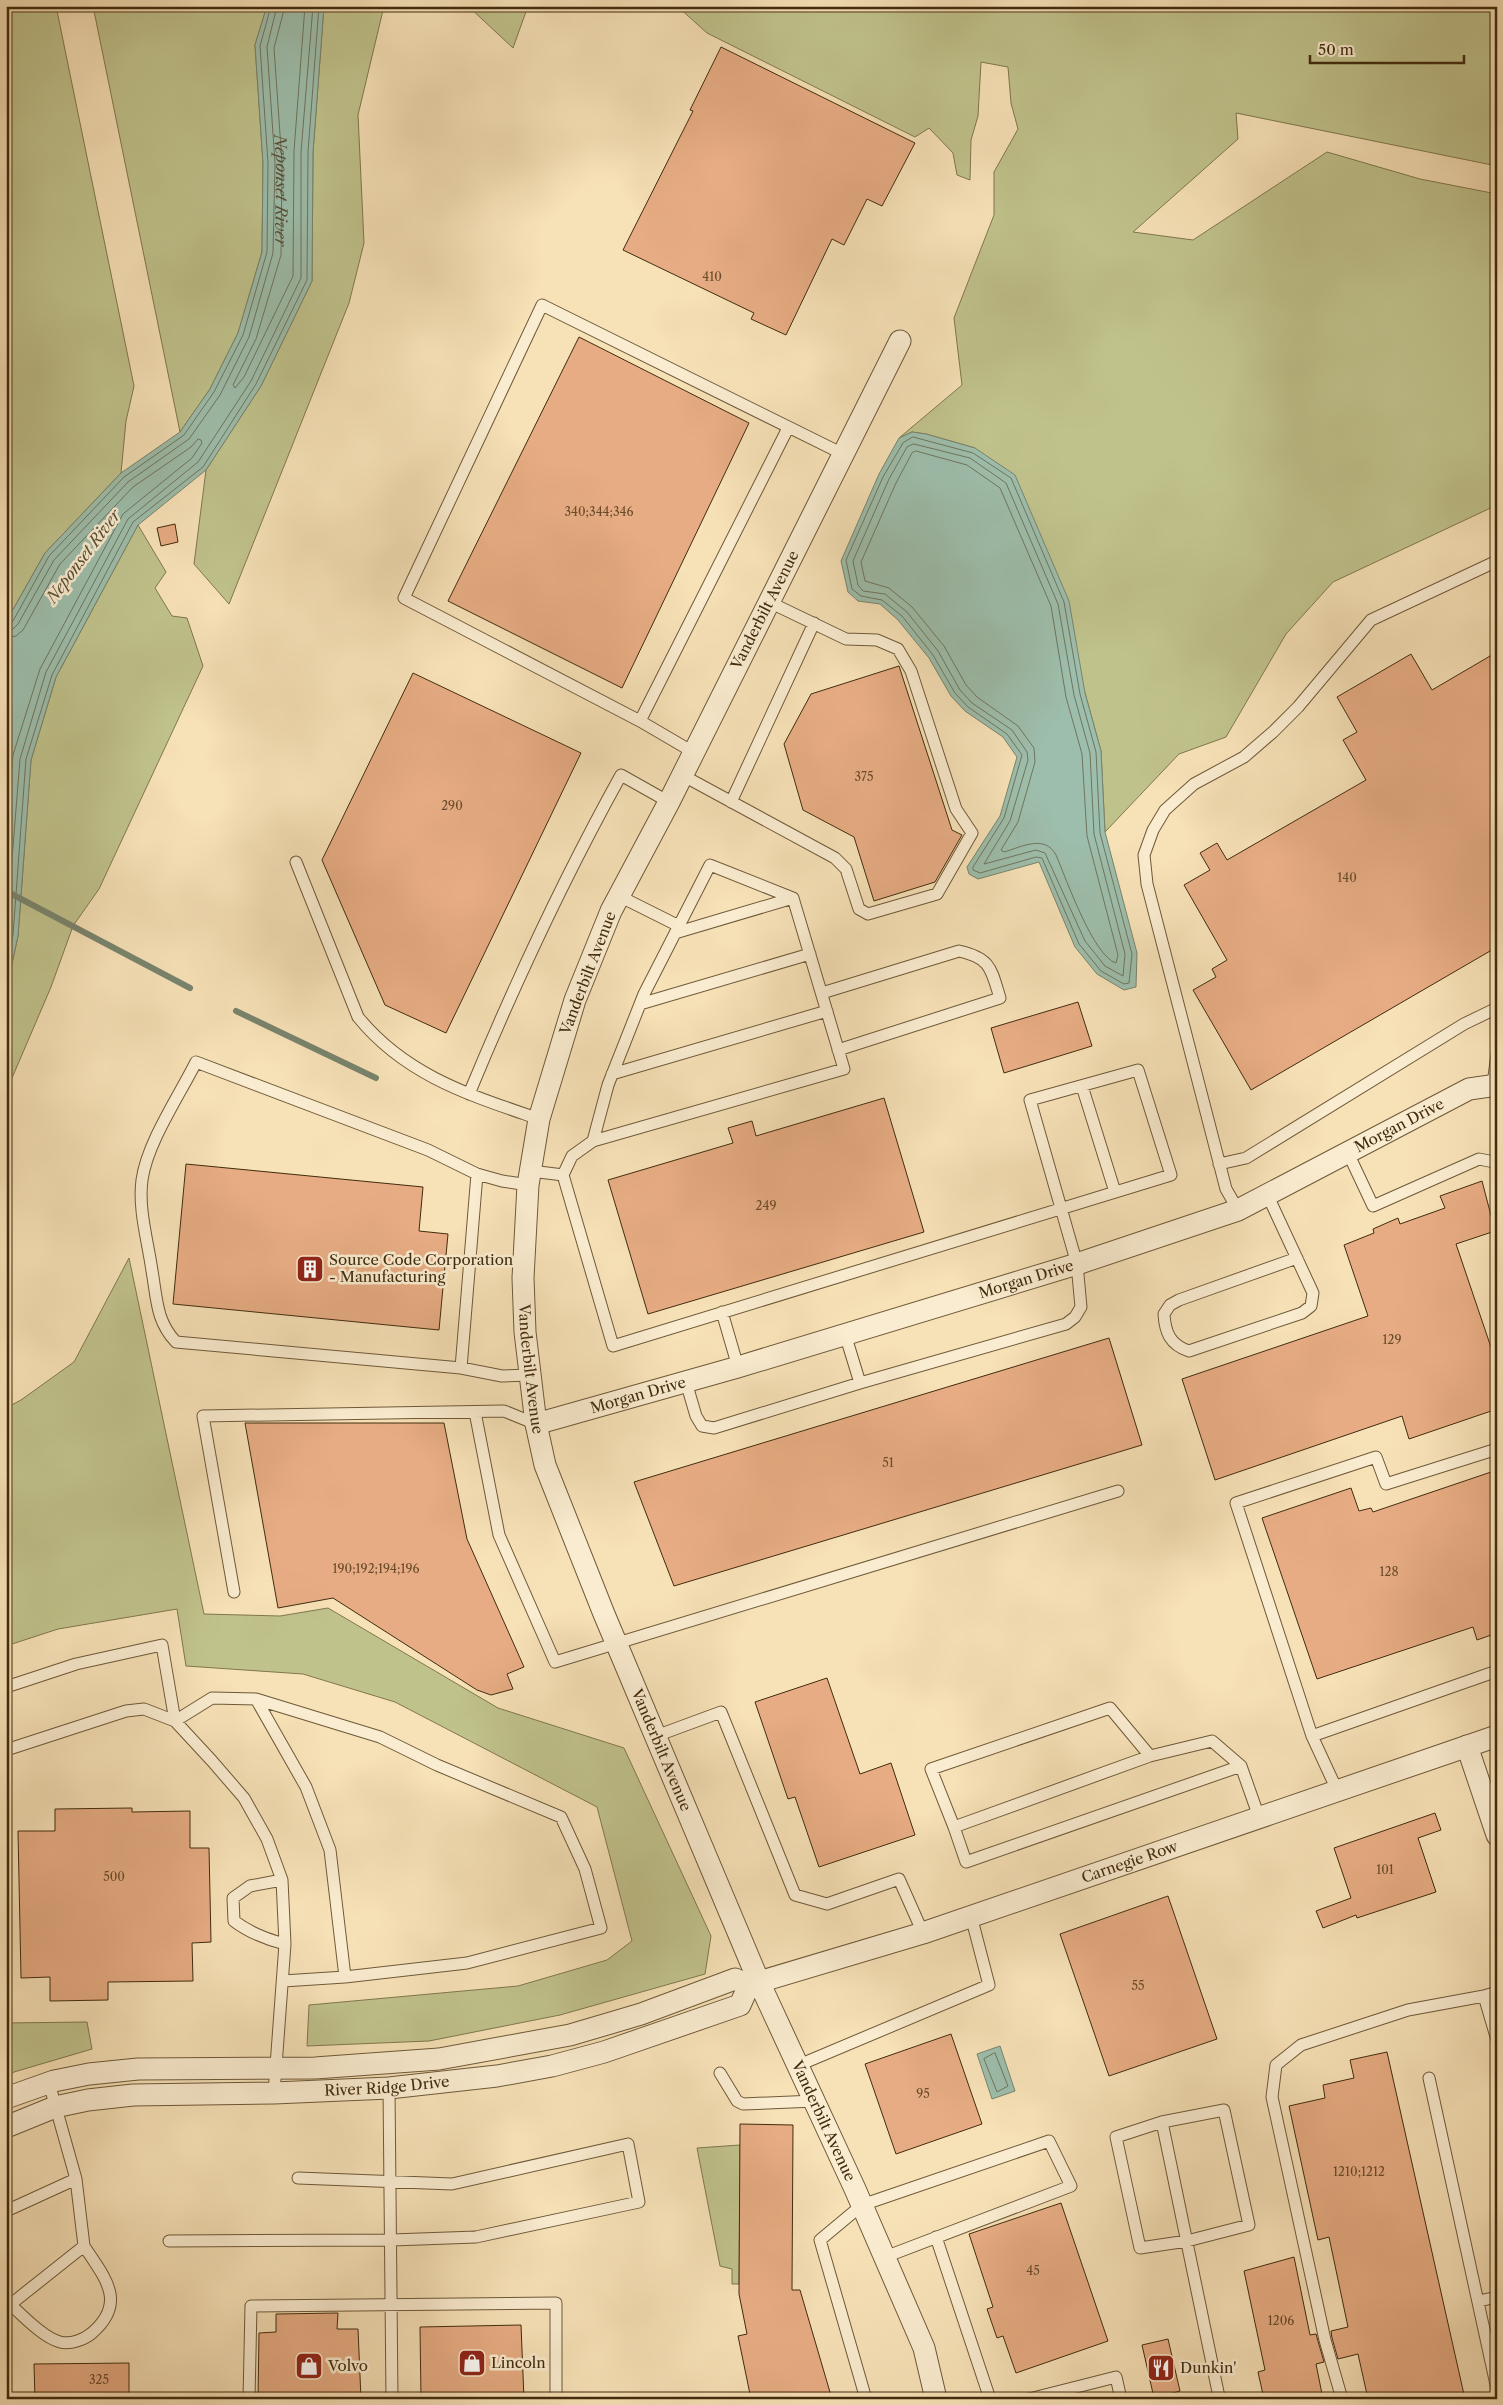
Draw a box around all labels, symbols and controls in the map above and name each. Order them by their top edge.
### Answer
scale bar [1310,32,1464,64]
text: 50 m [1318,40,1354,59]
water label: Neponset River [270,132,292,248]
house number: 410 [702,269,722,284]
water label: Neponset River [40,504,126,608]
house number: 340;344;346 [564,504,634,519]
street label: Vanderbilt Avenue [726,547,803,673]
house number: 375 [854,769,874,784]
house number: 290 [441,798,463,813]
house number: 140 [1337,870,1357,885]
street label: Vanderbilt Avenue [555,908,620,1038]
street label: Morgan Drive [1351,1094,1447,1156]
house number: 249 [756,1198,776,1213]
place label: Source Code Corporation - Manufacturing [329,1250,514,1286]
building icon: Source Code Corporation - Manufacturing [295,1254,325,1284]
street label: Morgan Drive [976,1256,1076,1302]
street label: Vanderbilt Avenue [515,1303,548,1436]
house number: 129 [1383,1332,1401,1347]
street label: Morgan Drive [588,1372,688,1417]
house number: 51 [882,1455,894,1470]
house number: 190;192;194;196 [332,1561,420,1576]
house number: 128 [1379,1564,1399,1579]
street label: Vanderbilt Avenue [627,1685,696,1814]
street label: Carnegie Row [1079,1836,1181,1887]
house number: 101 [1376,1862,1394,1877]
house number: 500 [103,1869,125,1884]
house number: 55 [1131,1978,1145,1993]
street label: Vanderbilt Avenue [787,2057,860,2184]
street label: River Ridge Drive [324,2071,450,2100]
house number: 95 [916,2086,930,2101]
house number: 1210;1212 [1333,2164,1385,2179]
house number: 45 [1026,2263,1040,2278]
house number: 1206 [1268,2313,1294,2328]
shop icon: Lincoln [457,2348,487,2378]
shop icon: Volvo [294,2351,324,2381]
place label: Lincoln [491,2353,546,2372]
restaurant icon: Dunkin' [1146,2353,1176,2383]
place label: Volvo [327,2356,368,2375]
place label: Dunkin' [1180,2358,1236,2377]
house number: 325 [89,2372,109,2387]

